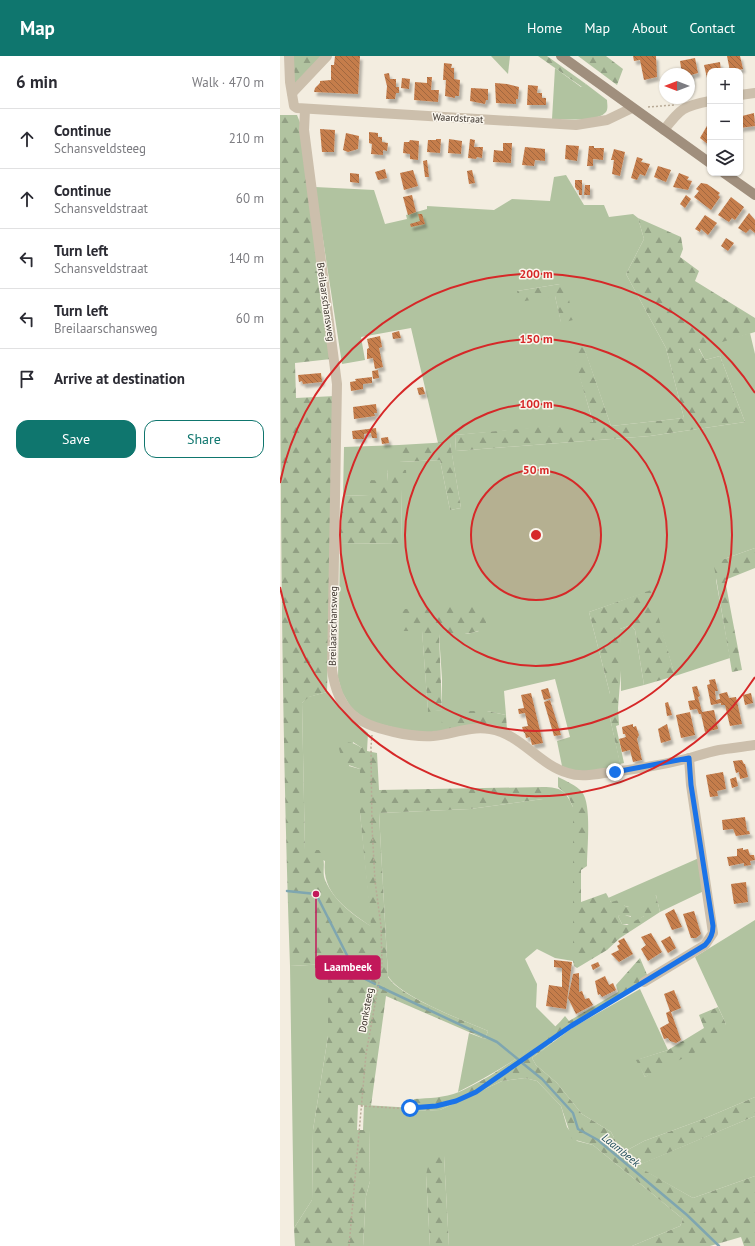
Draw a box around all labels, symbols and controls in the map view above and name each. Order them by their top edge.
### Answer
text: Map [20,16,55,40]
text: Home [527,19,562,37]
text: Map [584,19,610,37]
text: About [632,19,668,37]
text: Contact [690,19,735,37]
north arrow [659,68,695,104]
map controls [707,68,743,176]
button: + [707,68,743,104]
text: 6 min [16,71,57,93]
text: Walk · 470 m [192,74,264,91]
button: − [707,104,743,140]
street label: Waardstraat [432,110,484,126]
text: Continue [54,121,111,140]
icon: ahead [16,128,38,150]
text: 210 m [229,130,264,147]
text: Schansveldsteeg [54,140,146,157]
button: layers [707,140,743,176]
text: Continue [54,181,111,200]
icon: ahead [16,188,38,210]
text: 60 m [236,190,264,207]
text: Schansveldstraat [54,200,148,217]
text: Turn left [54,241,108,260]
icon: left [16,248,38,270]
text: 140 m [229,250,264,267]
text: Schansveldstraat [54,260,148,277]
street label: Breilaarschansweg [314,262,338,342]
text: 200 m [519,266,553,281]
text: Turn left [54,301,108,320]
icon: left [16,308,38,330]
text: 60 m [236,310,264,327]
text: Breilaarschansweg [54,320,158,337]
text: 150 m [519,331,553,346]
icon: arrive [16,368,38,390]
text: Arrive at destination [54,369,185,388]
text: 100 m [519,396,553,411]
button: Save [16,420,136,458]
button: Share [144,420,264,458]
text: 50 m [523,462,549,477]
centre of rings [529,528,543,542]
street label: Breilaarschansweg [326,586,340,666]
route end [606,763,624,781]
callout: Laambeek [316,956,380,979]
text: Laambeek [324,960,373,974]
street label: Donksteeg [356,987,376,1033]
route start [401,1099,419,1117]
water label: Laambeek [599,1130,644,1170]

